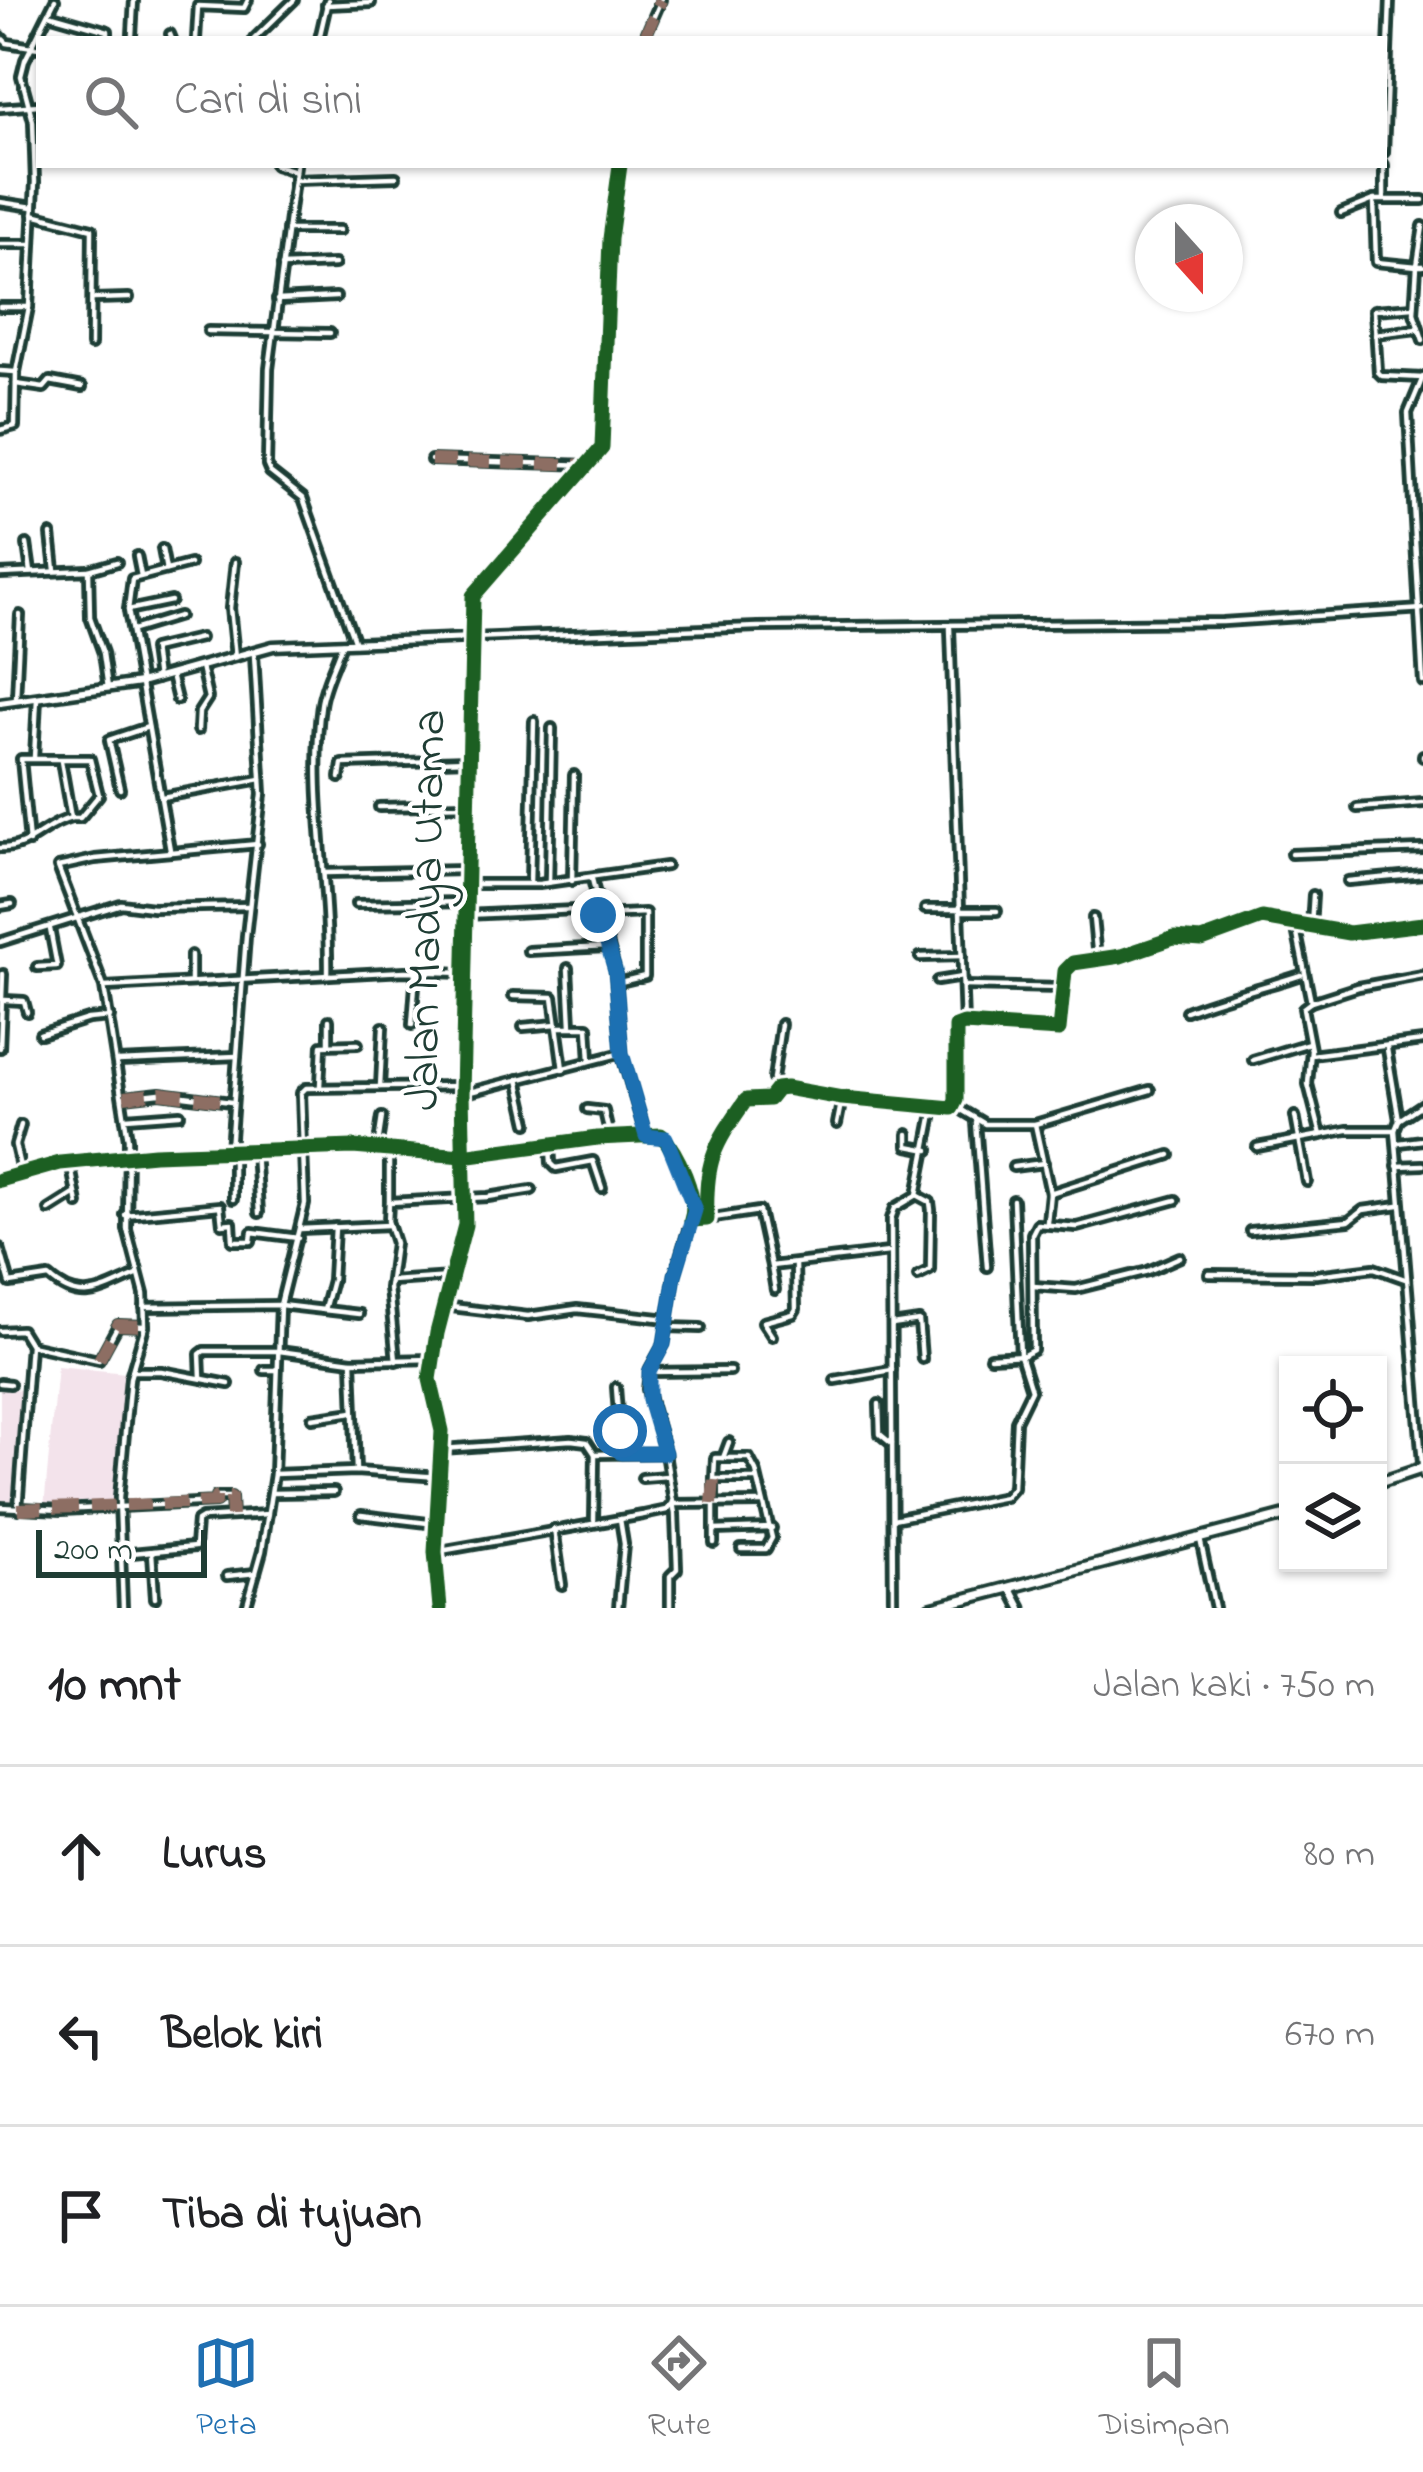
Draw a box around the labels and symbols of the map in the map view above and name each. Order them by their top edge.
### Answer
north arrow [1135,204,1243,312]
street label: Jalan Madya Utama [390,709,466,1111]
route end [571,888,625,942]
route start [593,1404,647,1458]
scale bar [36,1524,207,1577]

